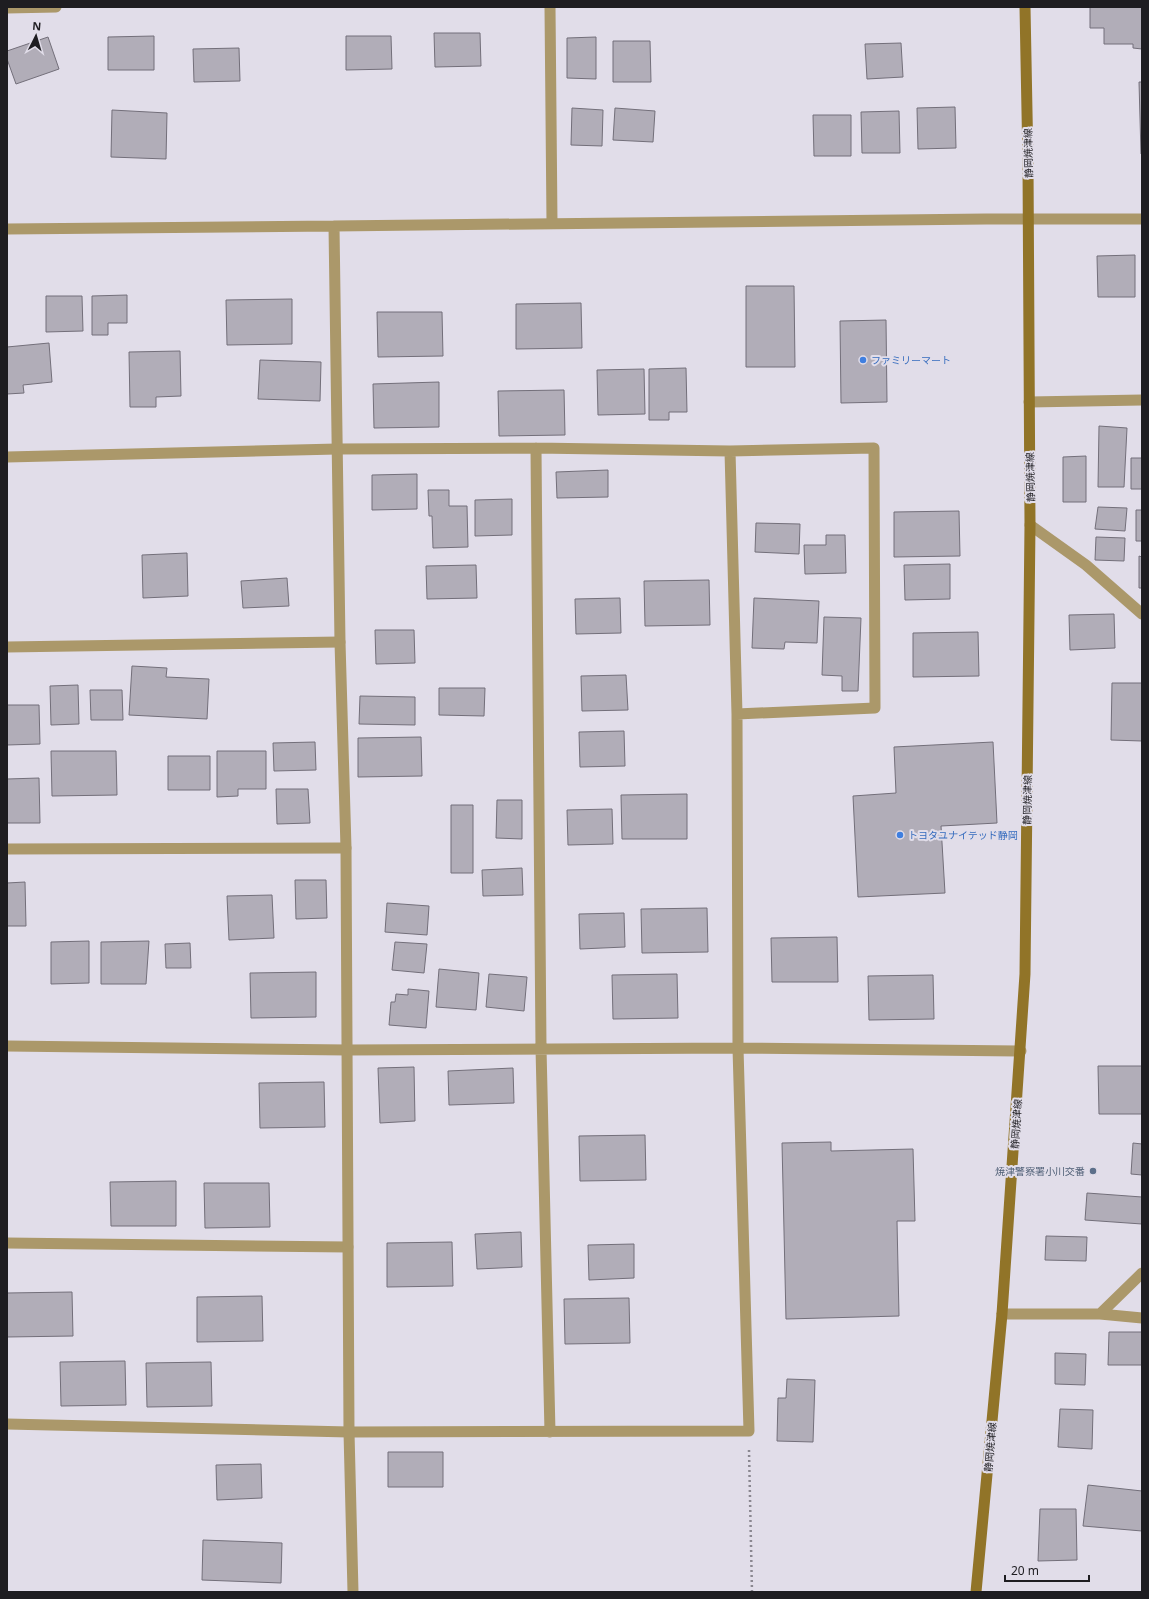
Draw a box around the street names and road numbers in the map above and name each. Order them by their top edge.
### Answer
street label: 静岡焼津線 [1021,128,1035,178]
street label: 静岡焼津線 [1023,452,1037,502]
street label: 静岡焼津線 [1020,775,1034,825]
street label: 静岡焼津線 [1007,1099,1025,1149]
street label: 静岡焼津線 [981,1421,999,1473]

